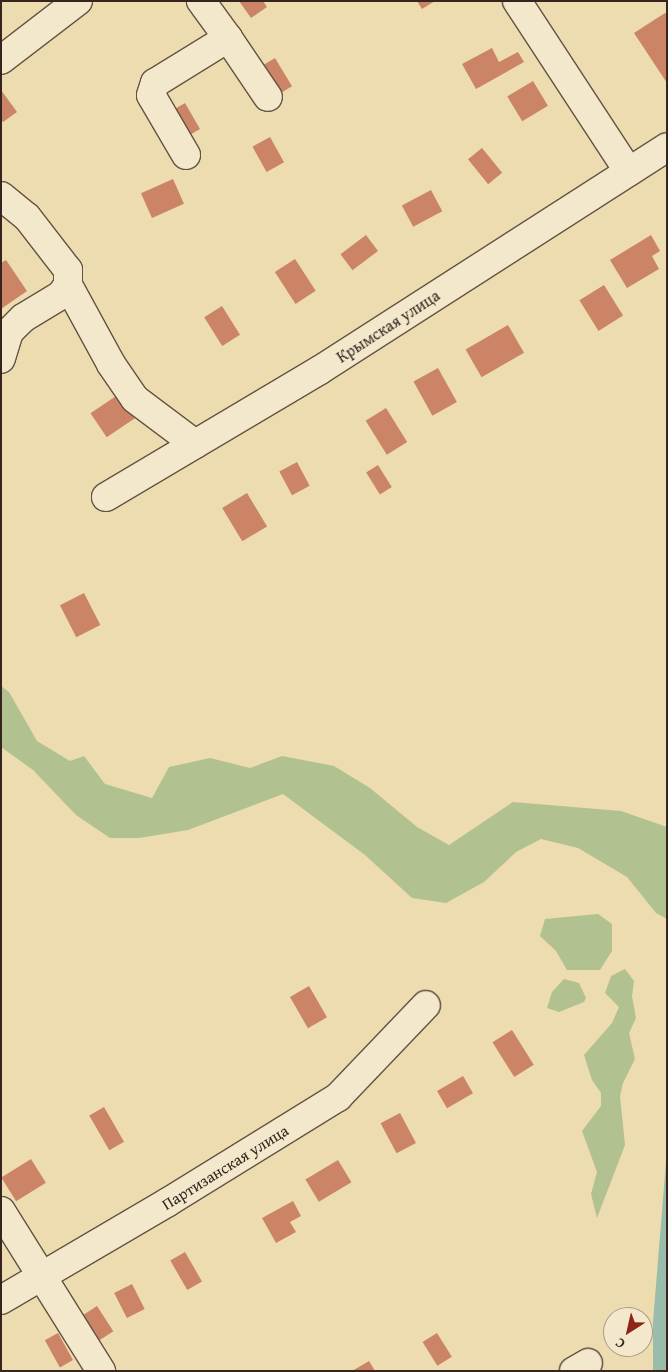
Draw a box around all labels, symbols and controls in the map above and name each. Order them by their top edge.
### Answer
street label: Крымская улица [333,286,443,366]
street label: Партизанская улица [158,1120,292,1214]
north arrow [603,1307,653,1357]
text: С [611,1333,629,1354]

